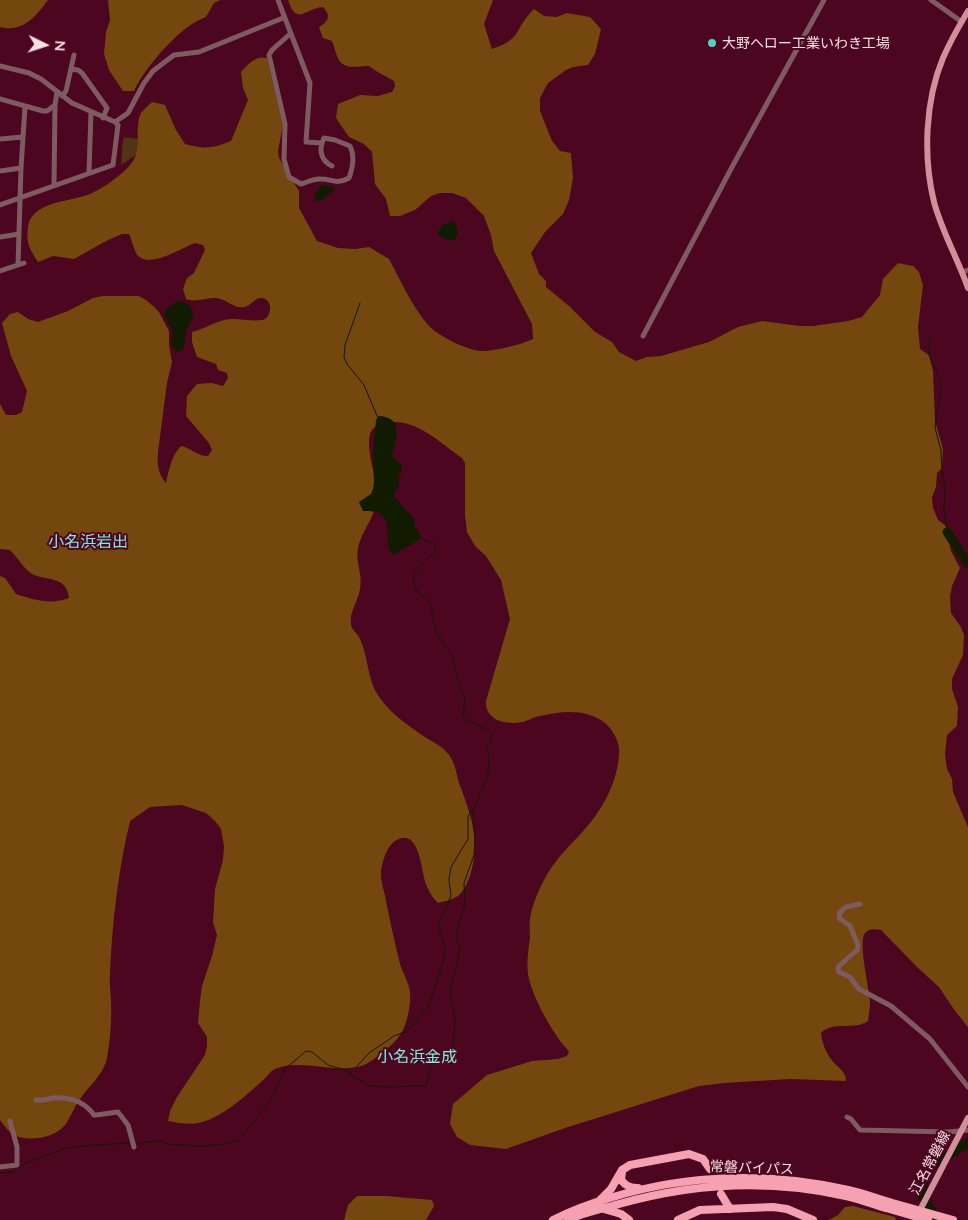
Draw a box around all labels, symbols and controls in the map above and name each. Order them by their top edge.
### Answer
north arrow [20,20,70,70]
place label: 大野ヘロー工業いわき工場 [722,35,890,51]
marker: 大野ヘロー工業いわき工場 [706,37,718,49]
text: N [52,40,69,52]
district label: 小名浜岩出 [48,532,128,552]
district label: 小名浜金成 [377,1047,457,1067]
street label: 江名常磐線 [906,1128,954,1198]
street label: 常磐バイパス [710,1158,794,1178]

